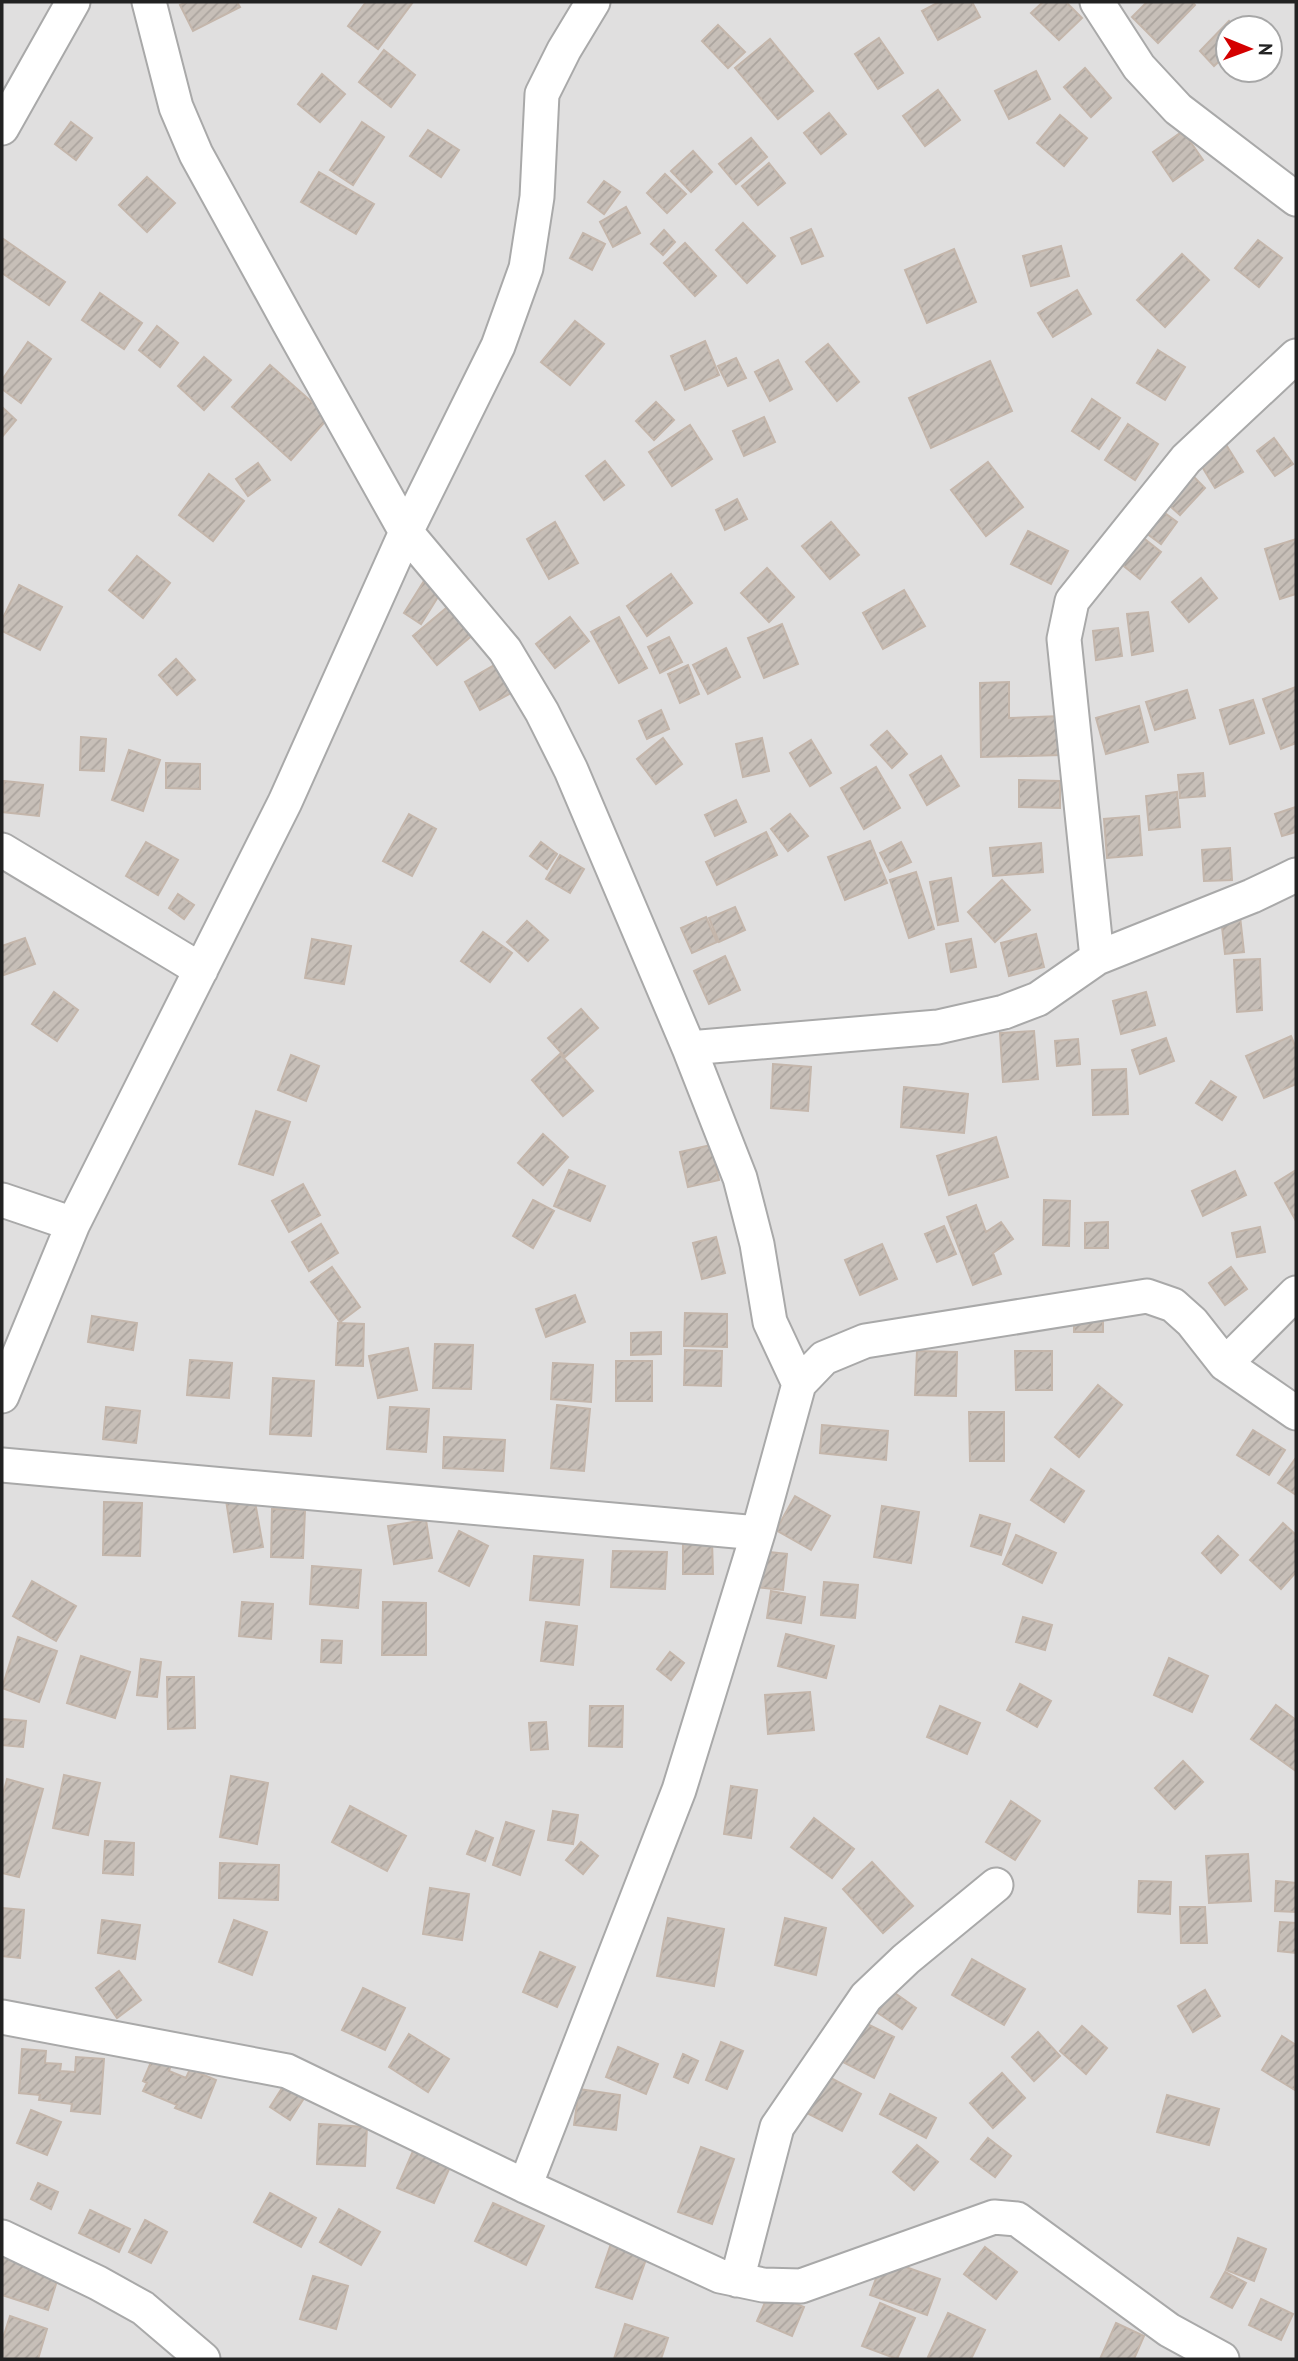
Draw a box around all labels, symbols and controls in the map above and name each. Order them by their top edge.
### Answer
north arrow [1214,14,1284,84]
text: N [1254,43,1278,56]

